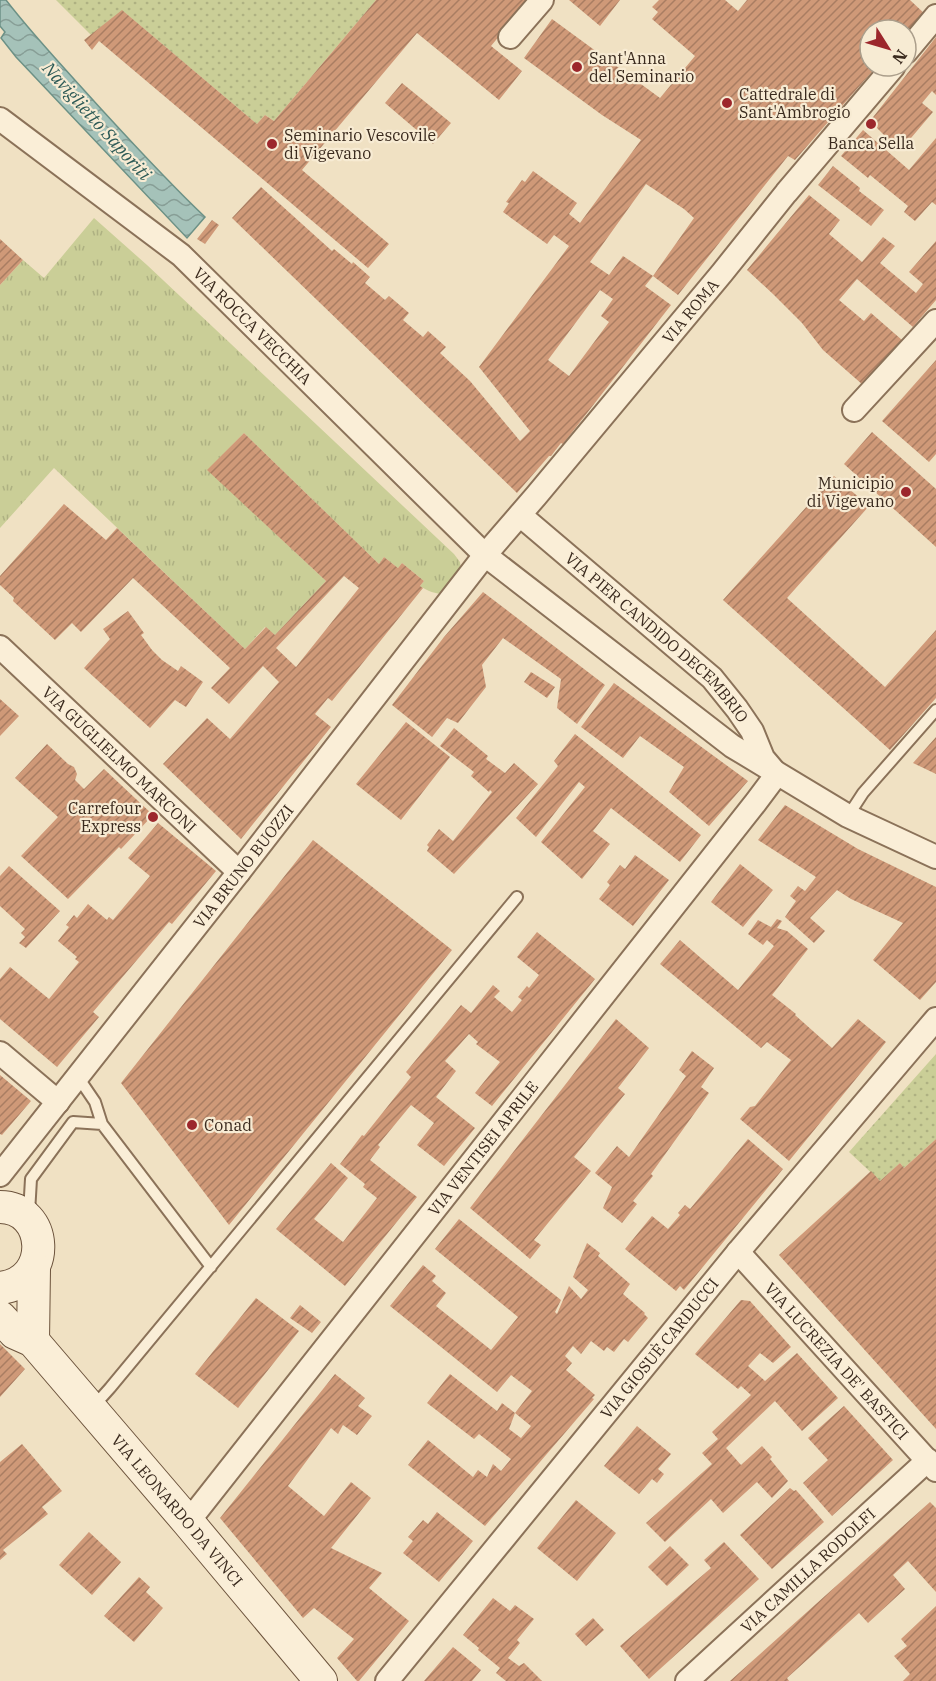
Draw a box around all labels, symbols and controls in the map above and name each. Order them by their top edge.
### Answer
north arrow [858,18,918,78]
text: N [888,46,912,68]
place label: Sant'Anna del Seminario [589,48,694,86]
water label: Naviglietto Saporiti [37,56,157,185]
marker: Sant'Anna del Seminario [570,60,584,74]
place label: Cattedrale di Sant'Ambrogio [739,84,850,122]
marker: Cattedrale di Sant'Ambrogio [720,96,734,110]
marker: Banca Sella [864,117,878,131]
place label: Seminario Vescovile di Vigevano [284,125,436,163]
place label: Banca Sella [828,133,915,153]
marker: Seminario Vescovile di Vigevano [265,137,279,151]
street label: VIA ROCCA VECCHIA [189,263,316,389]
street label: VIA ROMA [658,275,723,347]
place label: Municipio di Vigevano [807,473,894,511]
marker: Municipio di Vigevano [899,485,913,499]
street label: VIA PIER CANDIDO DECEMBRIO [561,548,753,726]
street label: VIA GUGLIELMO MARCONI [38,682,201,837]
place label: Carrefour Express [68,798,141,836]
street label: VIA BRUNO BUOZZI [189,801,298,932]
marker: Carrefour Express [146,810,160,824]
street label: VIA VENTISEI APRILE [423,1077,542,1220]
place label: Conad [204,1115,252,1135]
marker: Conad [185,1118,199,1132]
street label: VIA GIOSUÈ CARDUCCI [596,1274,723,1423]
street label: VIA LUCREZIA DE' BASTICI [760,1278,913,1443]
street label: VIA LEONARDO DA VINCI [107,1430,247,1590]
street label: VIA CAMILLA RODOLFI [736,1503,879,1637]

